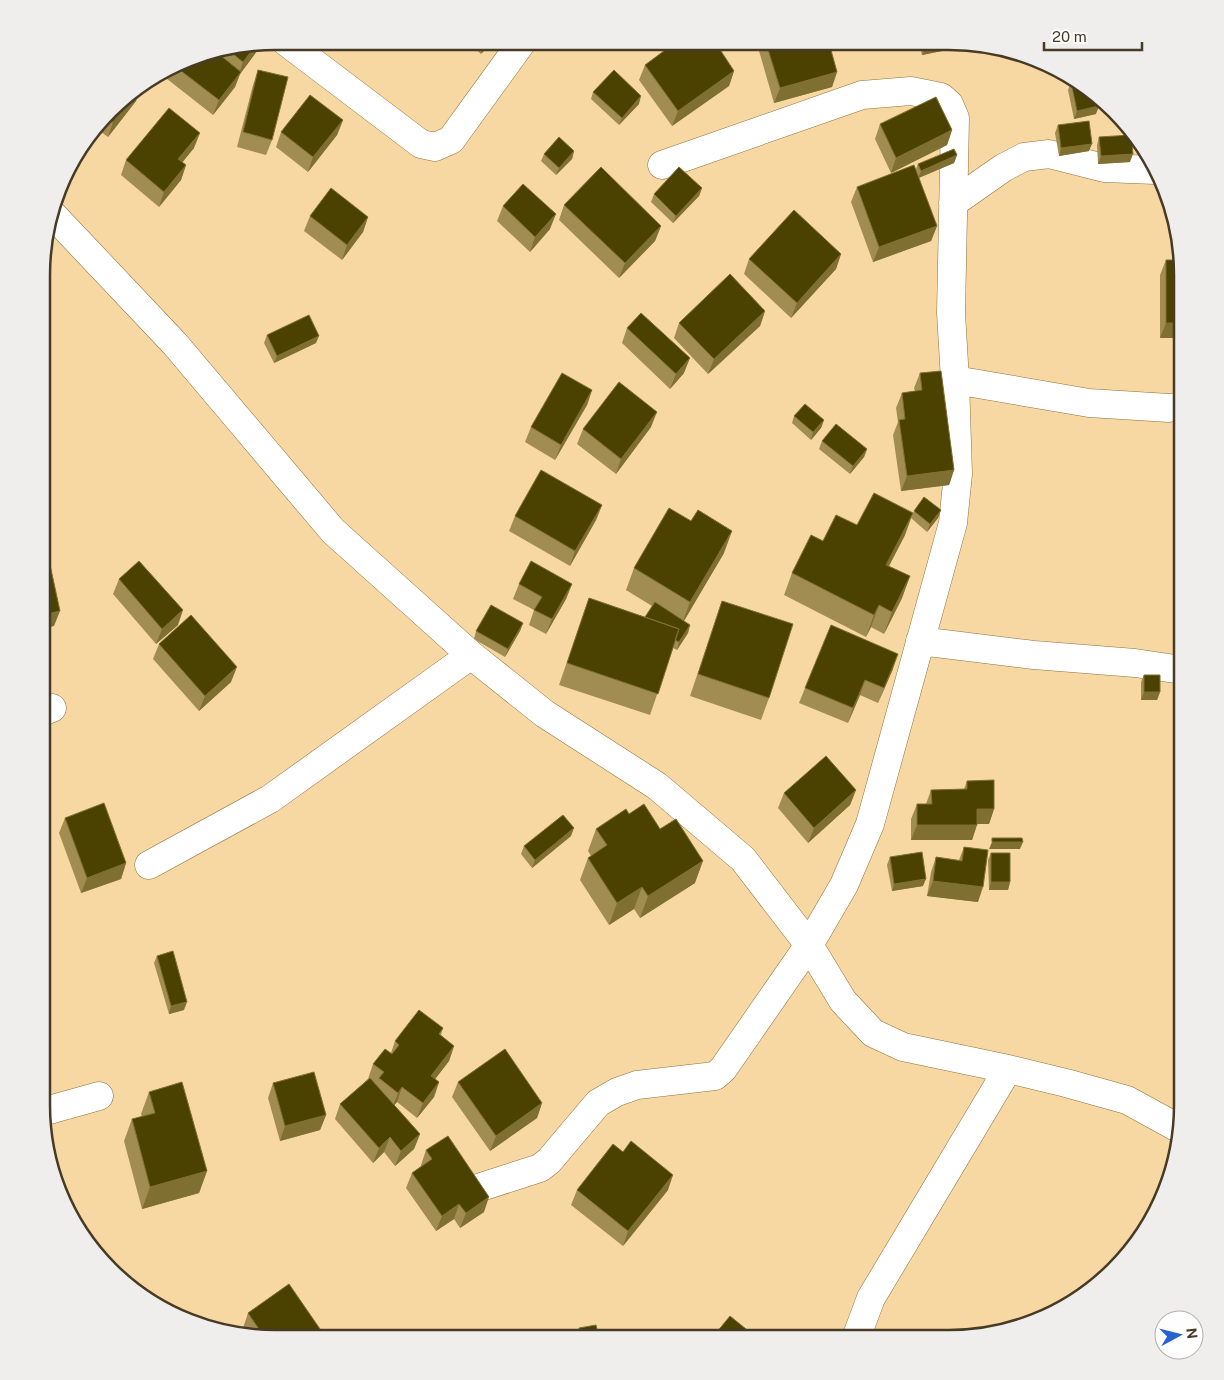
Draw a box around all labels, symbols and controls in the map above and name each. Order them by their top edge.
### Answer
scale bar [1044,20,1142,52]
text: 20 m [1052,28,1087,45]
north arrow [1154,1310,1204,1360]
text: N [1183,1327,1201,1340]

